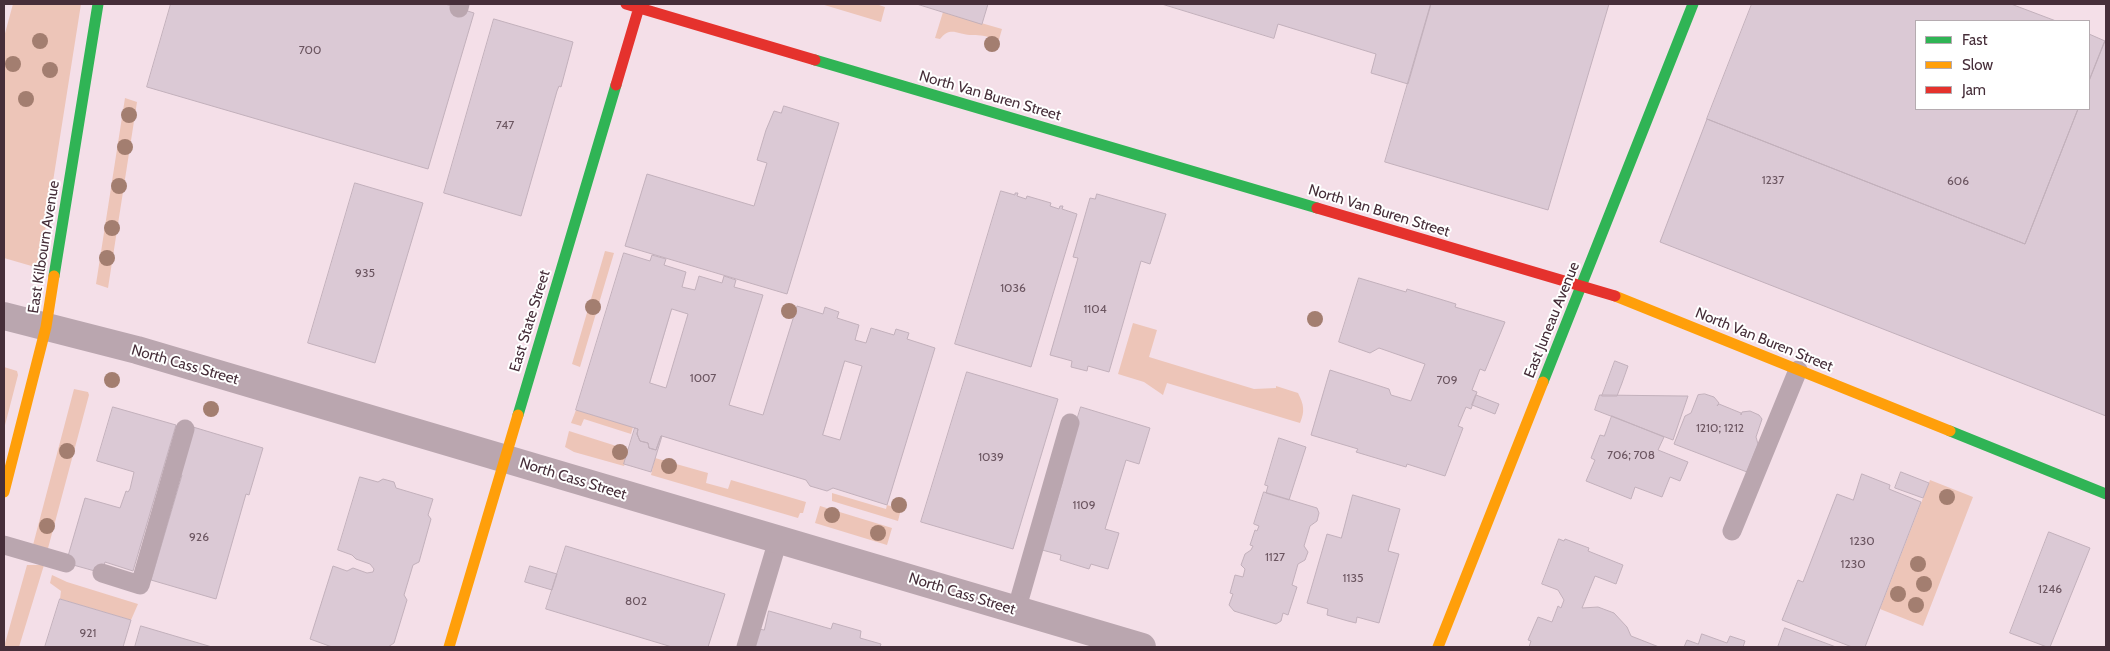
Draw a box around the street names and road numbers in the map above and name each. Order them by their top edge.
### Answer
street label: North Van Buren Street [917,67,1063,125]
street label: East Kilbourn Avenue [25,179,63,315]
street label: North Van Buren Street [1306,181,1452,241]
street label: East Juneau Avenue [1520,259,1584,381]
street label: East State Street [506,268,554,374]
street label: North Van Buren Street [1693,304,1835,376]
street label: North Cass Street [129,341,241,389]
street label: North Cass Street [517,454,629,504]
street label: North Cass Street [906,569,1018,619]

